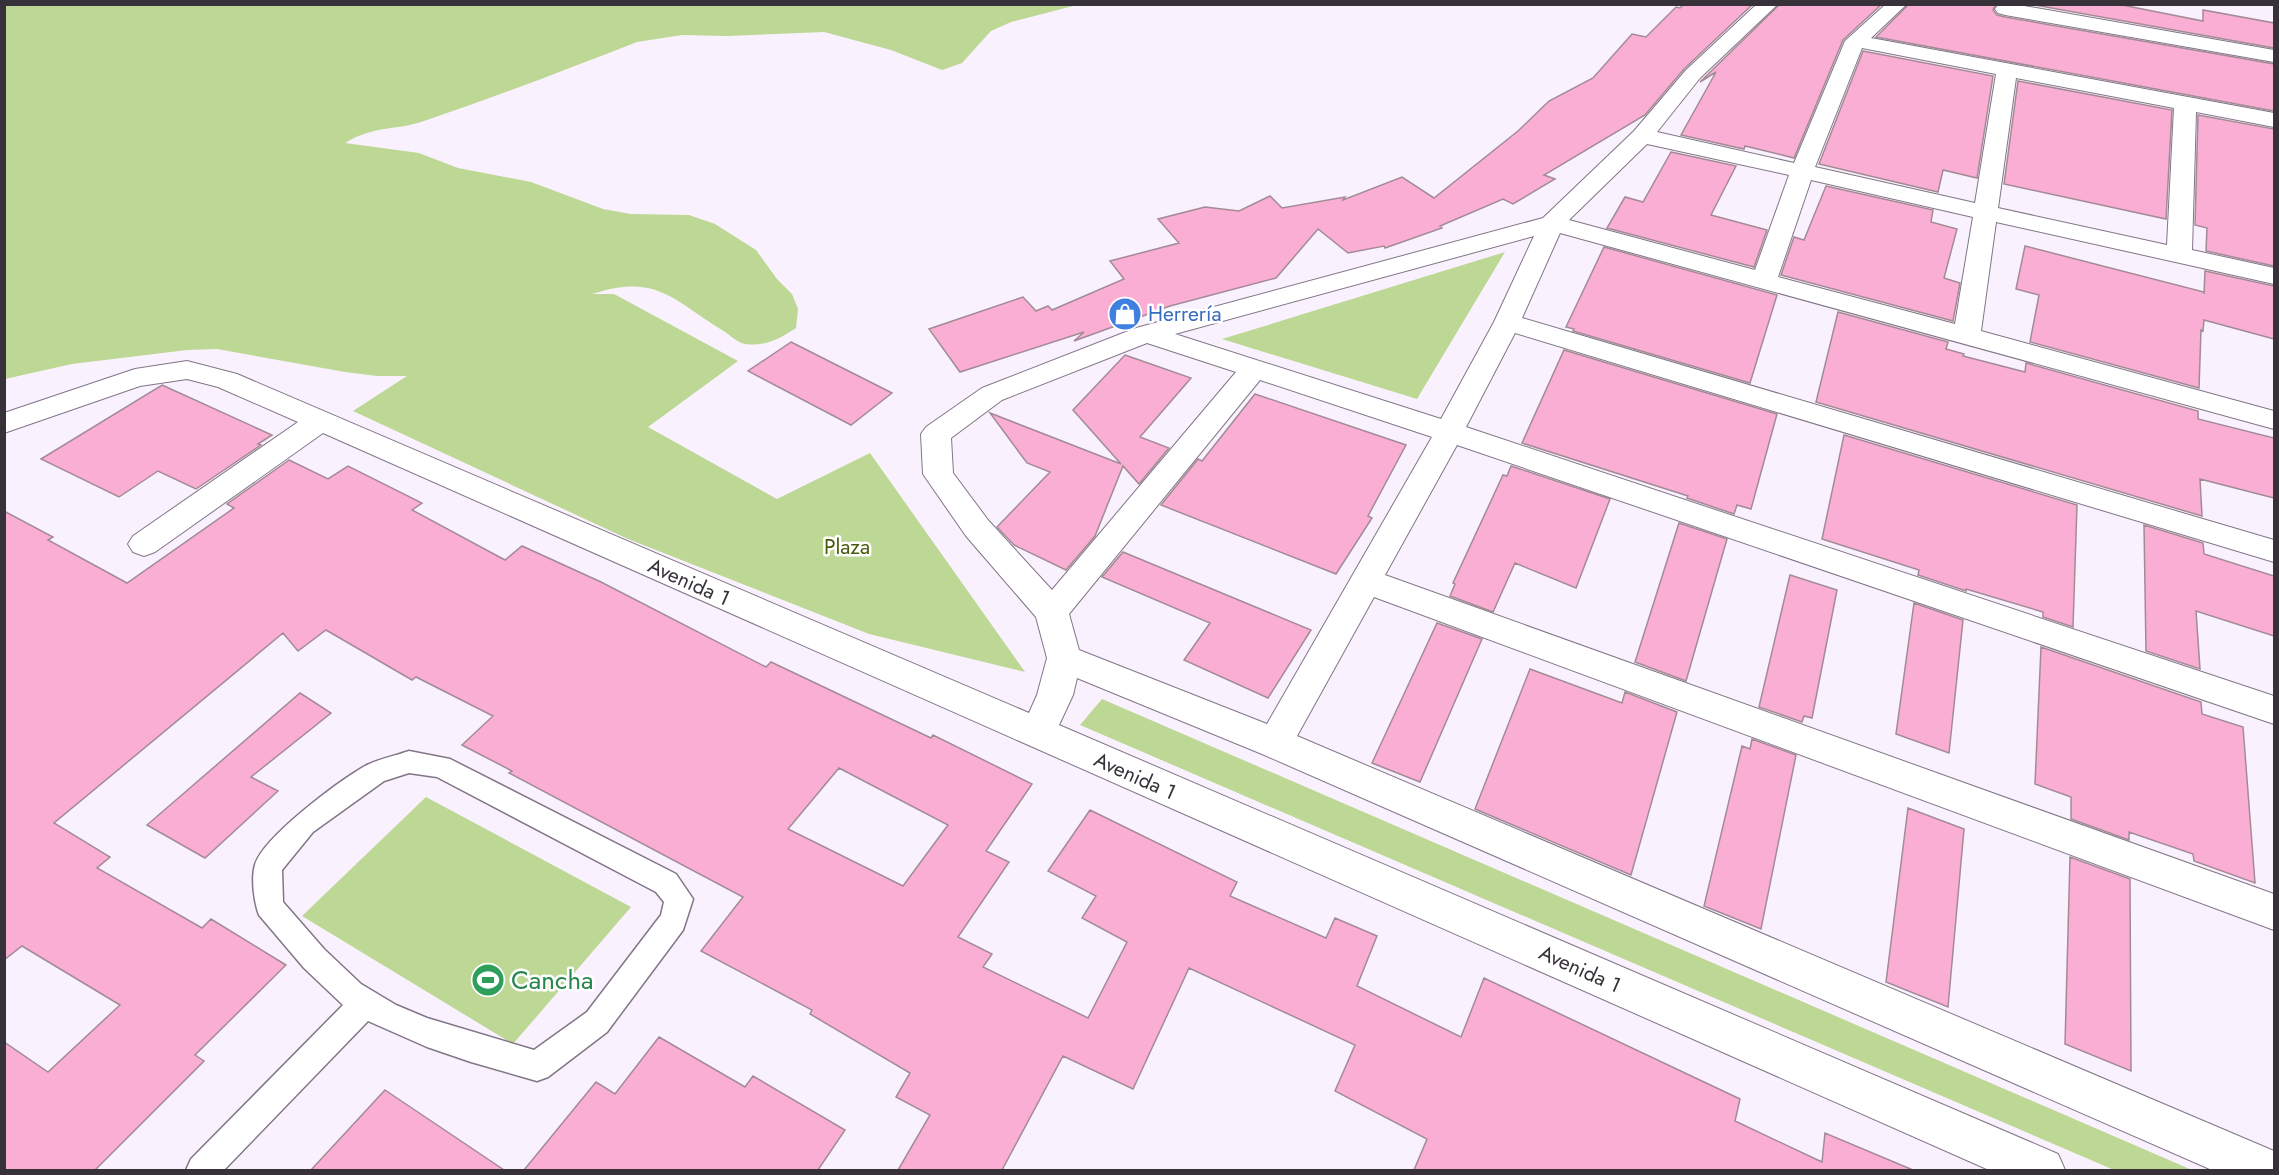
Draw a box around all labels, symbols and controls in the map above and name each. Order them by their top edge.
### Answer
shop icon: Herrería [1107,296,1143,332]
place label: Herrería [1148,299,1222,329]
park label: Plaza [824,532,870,562]
street label: Avenida 1 [643,551,735,613]
street label: Avenida 1 [1089,745,1181,807]
street label: Avenida 1 [1534,938,1626,1000]
place label: Cancha [511,961,594,999]
sports icon: Cancha [470,962,506,998]

